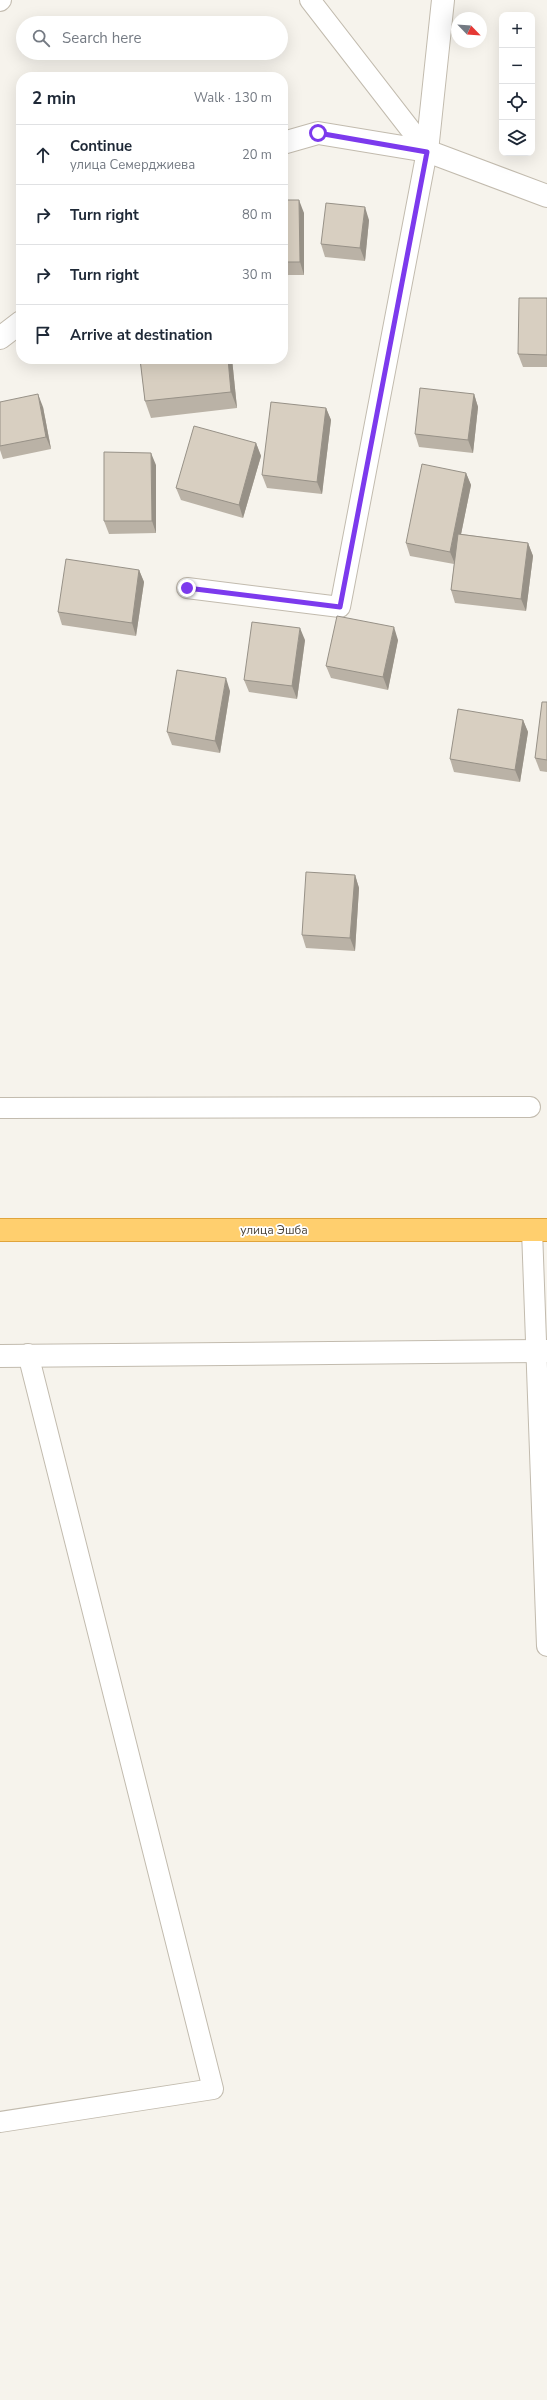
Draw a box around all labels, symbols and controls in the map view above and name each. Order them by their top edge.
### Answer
north arrow [451,12,487,48]
map controls [499,12,535,156]
button: + [499,12,535,48]
search box [16,16,288,60]
icon: search [30,27,52,49]
text: Search here [62,28,142,48]
button: − [499,48,535,84]
button: locate [499,84,535,120]
text: 2 min [32,87,76,110]
text: Walk · 130 m [194,89,272,107]
button: layers [499,120,535,156]
route start [309,124,327,142]
text: Continue [70,136,132,156]
icon: ahead [32,144,54,166]
text: 20 m [242,146,272,164]
text: улица Семерджиева [70,156,195,174]
icon: right [32,204,54,226]
text: Turn right [70,205,139,225]
text: 80 m [242,206,272,224]
icon: right [32,264,54,286]
text: Turn right [70,265,139,285]
text: 30 m [242,266,272,284]
icon: arrive [32,324,54,346]
text: Arrive at destination [70,325,213,345]
route end [178,579,196,597]
street label: улица Эшба [240,1222,308,1238]

